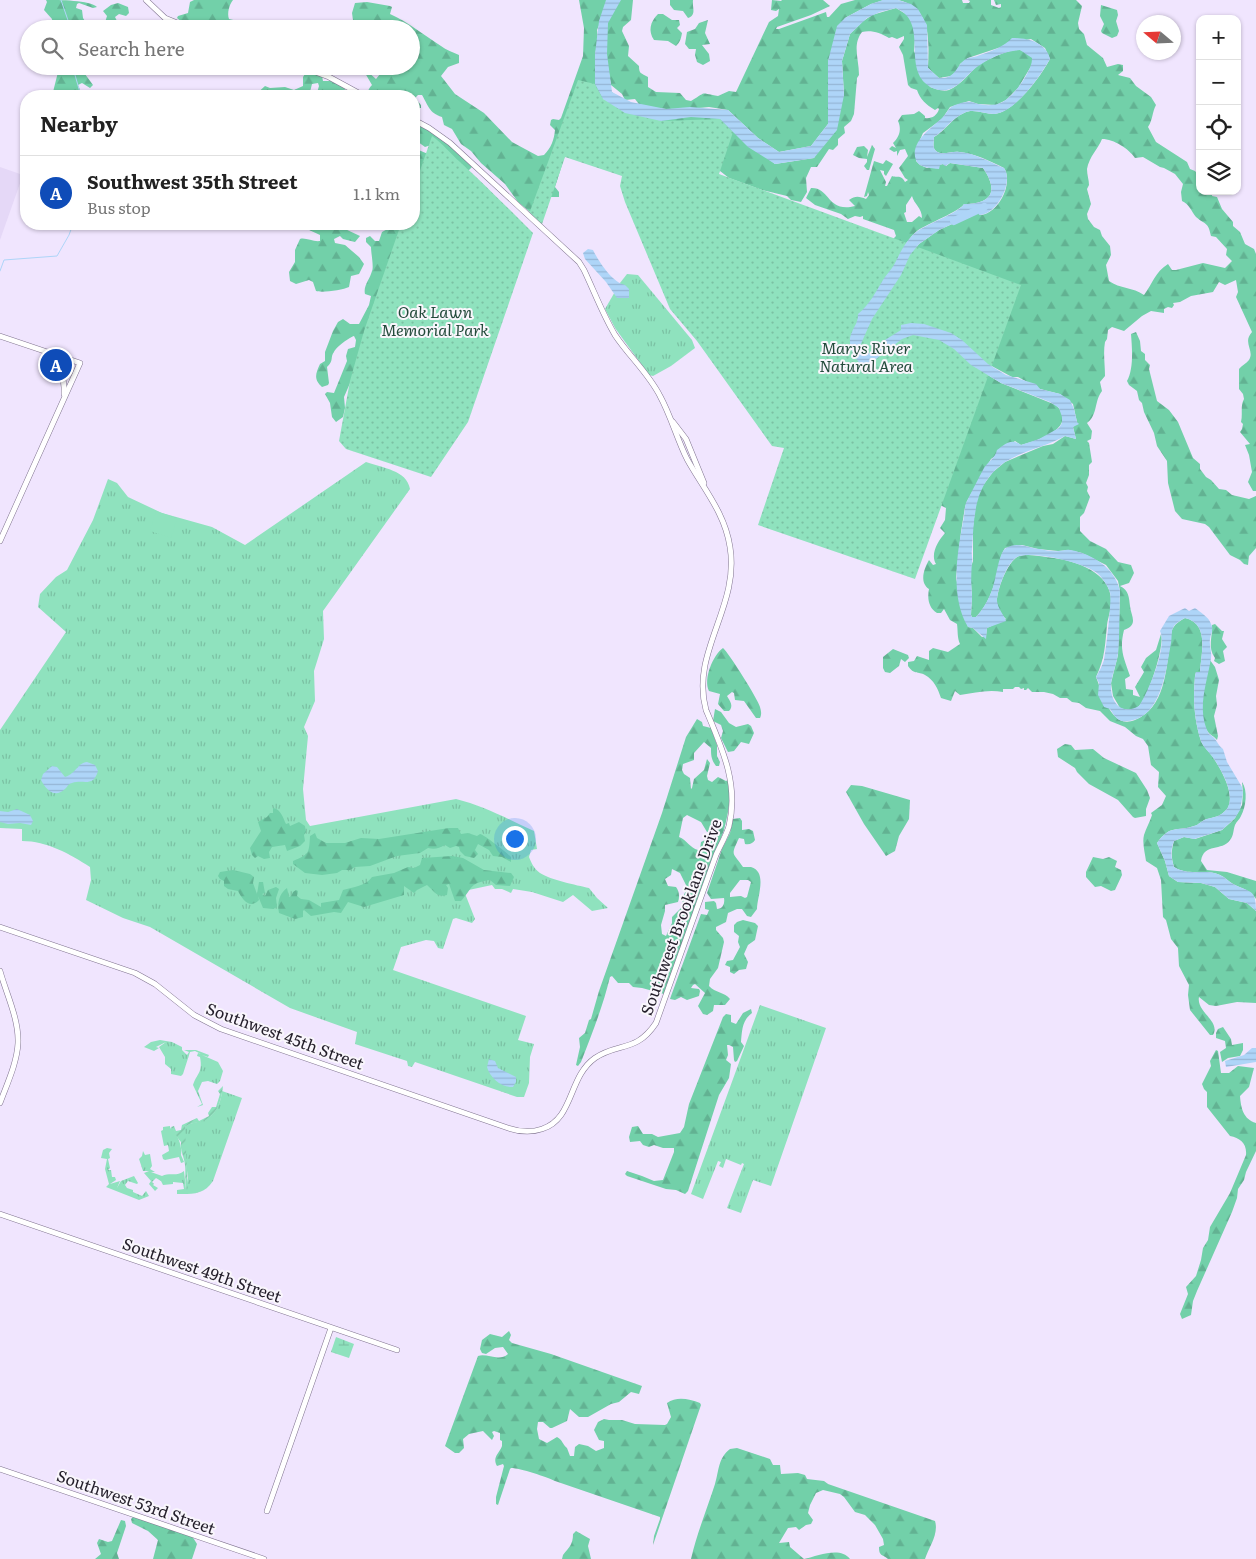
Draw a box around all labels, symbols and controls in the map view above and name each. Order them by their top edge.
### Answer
north arrow [1136,15,1181,60]
map controls [1196,15,1241,195]
button: + [1196,15,1241,60]
search box [20,20,420,75]
icon: search [38,34,66,62]
text: Search here [78,34,185,62]
button: − [1196,60,1241,105]
button: locate [1196,105,1241,150]
text: Nearby [40,107,118,138]
button: layers [1196,150,1241,195]
text: Southwest 35th Street [87,167,297,195]
text: A [50,181,62,205]
text: 1.1 km [353,181,400,205]
text: Bus stop [87,195,151,219]
park label: Oak Lawn Memorial Park [381,299,489,341]
park label: Marys River Natural Area [819,335,914,377]
pin: A [40,346,72,384]
street label: Southwest Brooklane Drive [633,815,727,1018]
your location [502,826,528,852]
street label: Southwest 45th Street [203,995,368,1075]
street label: Southwest 49th Street [120,1231,285,1308]
street label: Southwest 53rd Street [54,1463,219,1540]

